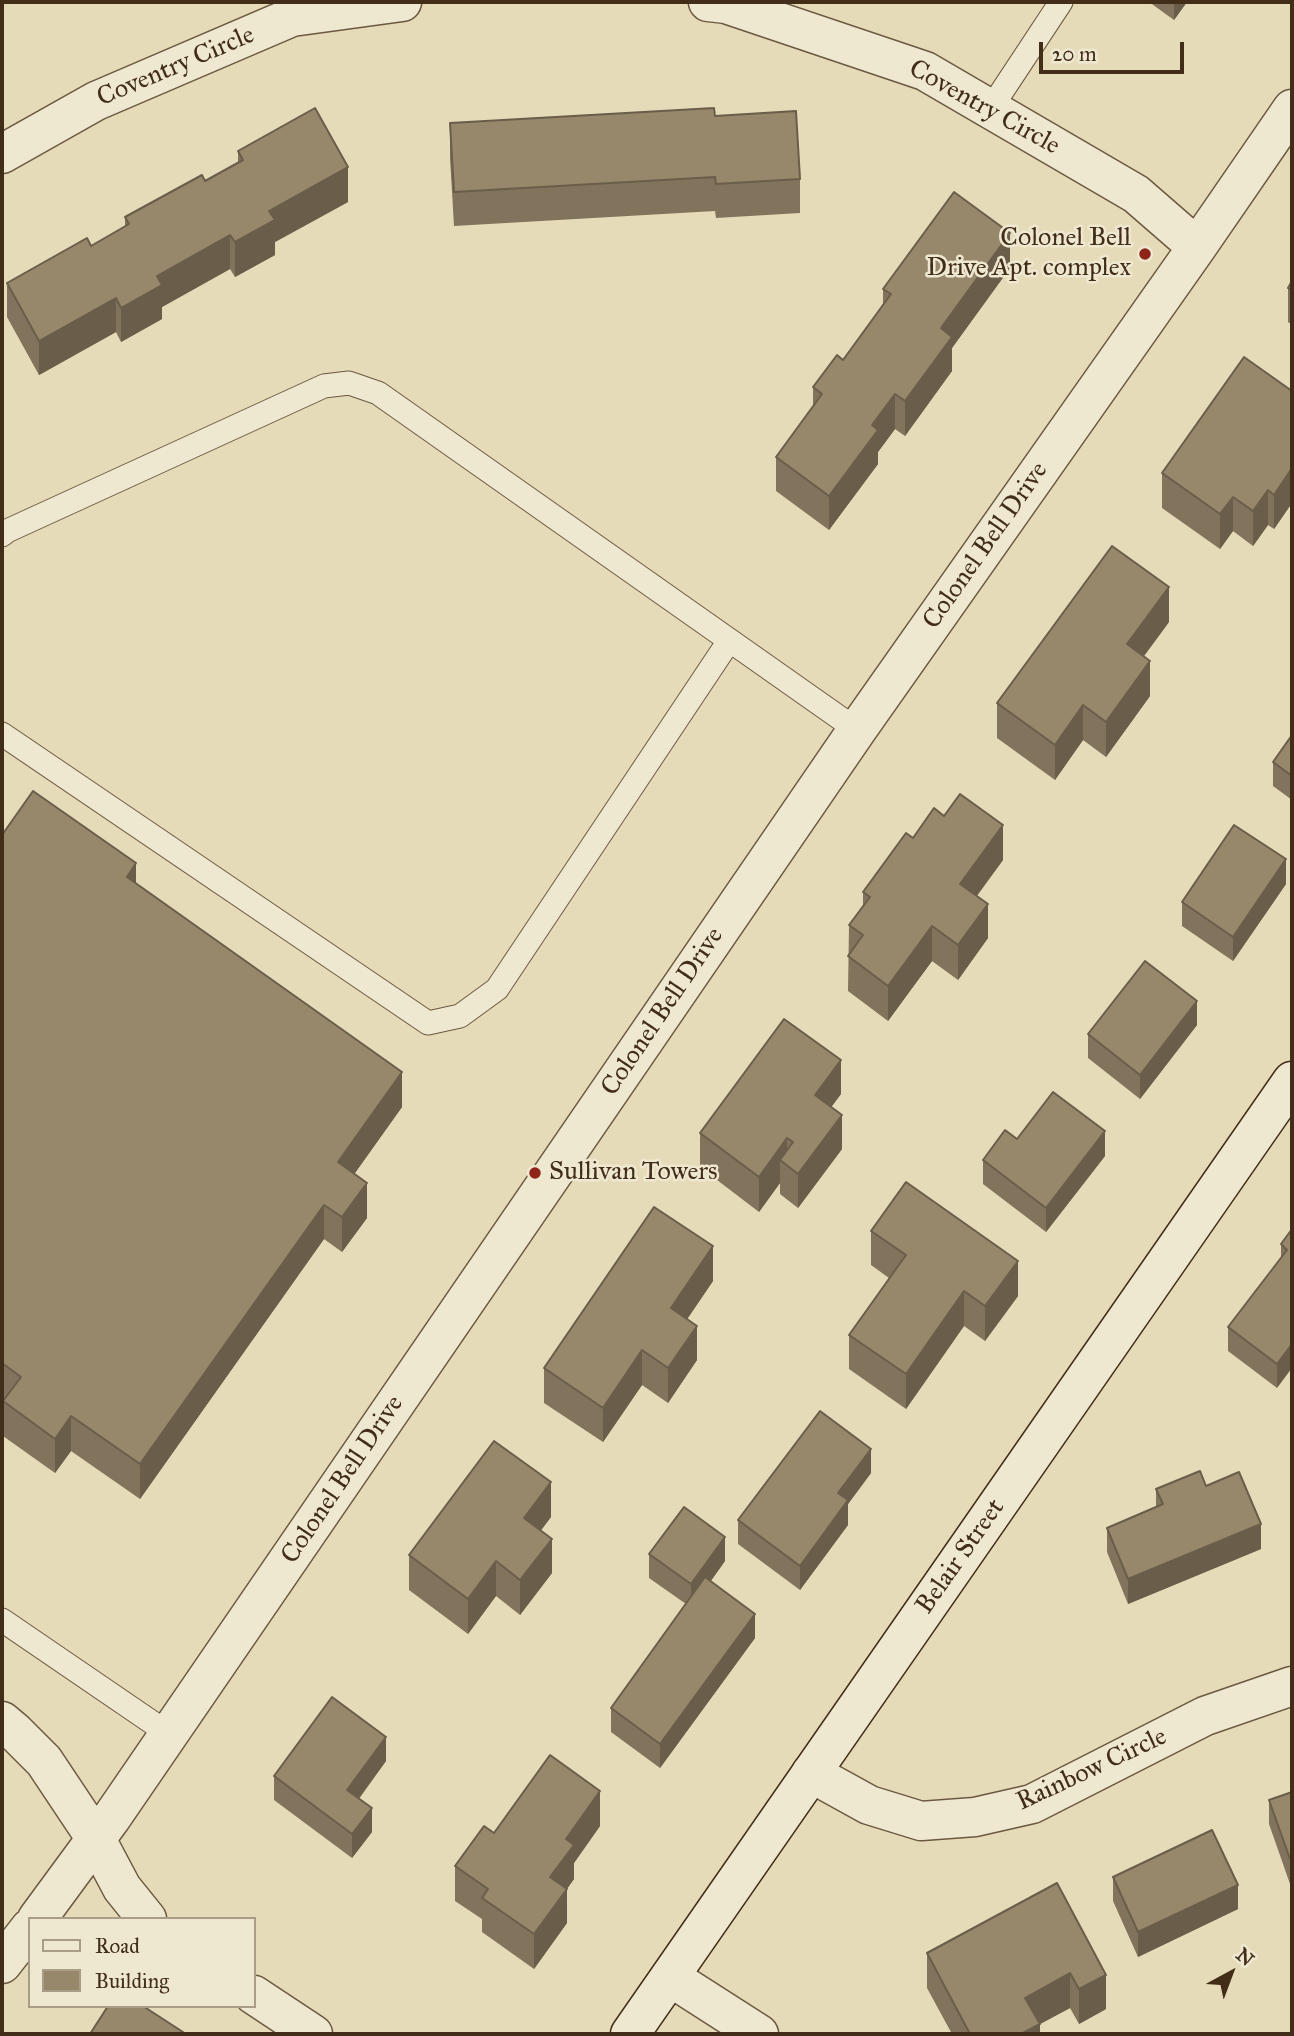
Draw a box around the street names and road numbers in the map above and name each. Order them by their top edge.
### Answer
street label: Coventry Circle [93,20,259,114]
street label: Coventry Circle [903,54,1065,162]
street label: Colonel Bell Drive [917,457,1055,635]
street label: Colonel Bell Drive [595,922,731,1102]
street label: Colonel Bell Drive [275,1390,411,1570]
street label: Belair Street [910,1494,1012,1620]
street label: Rainbow Circle [1012,1722,1172,1818]

